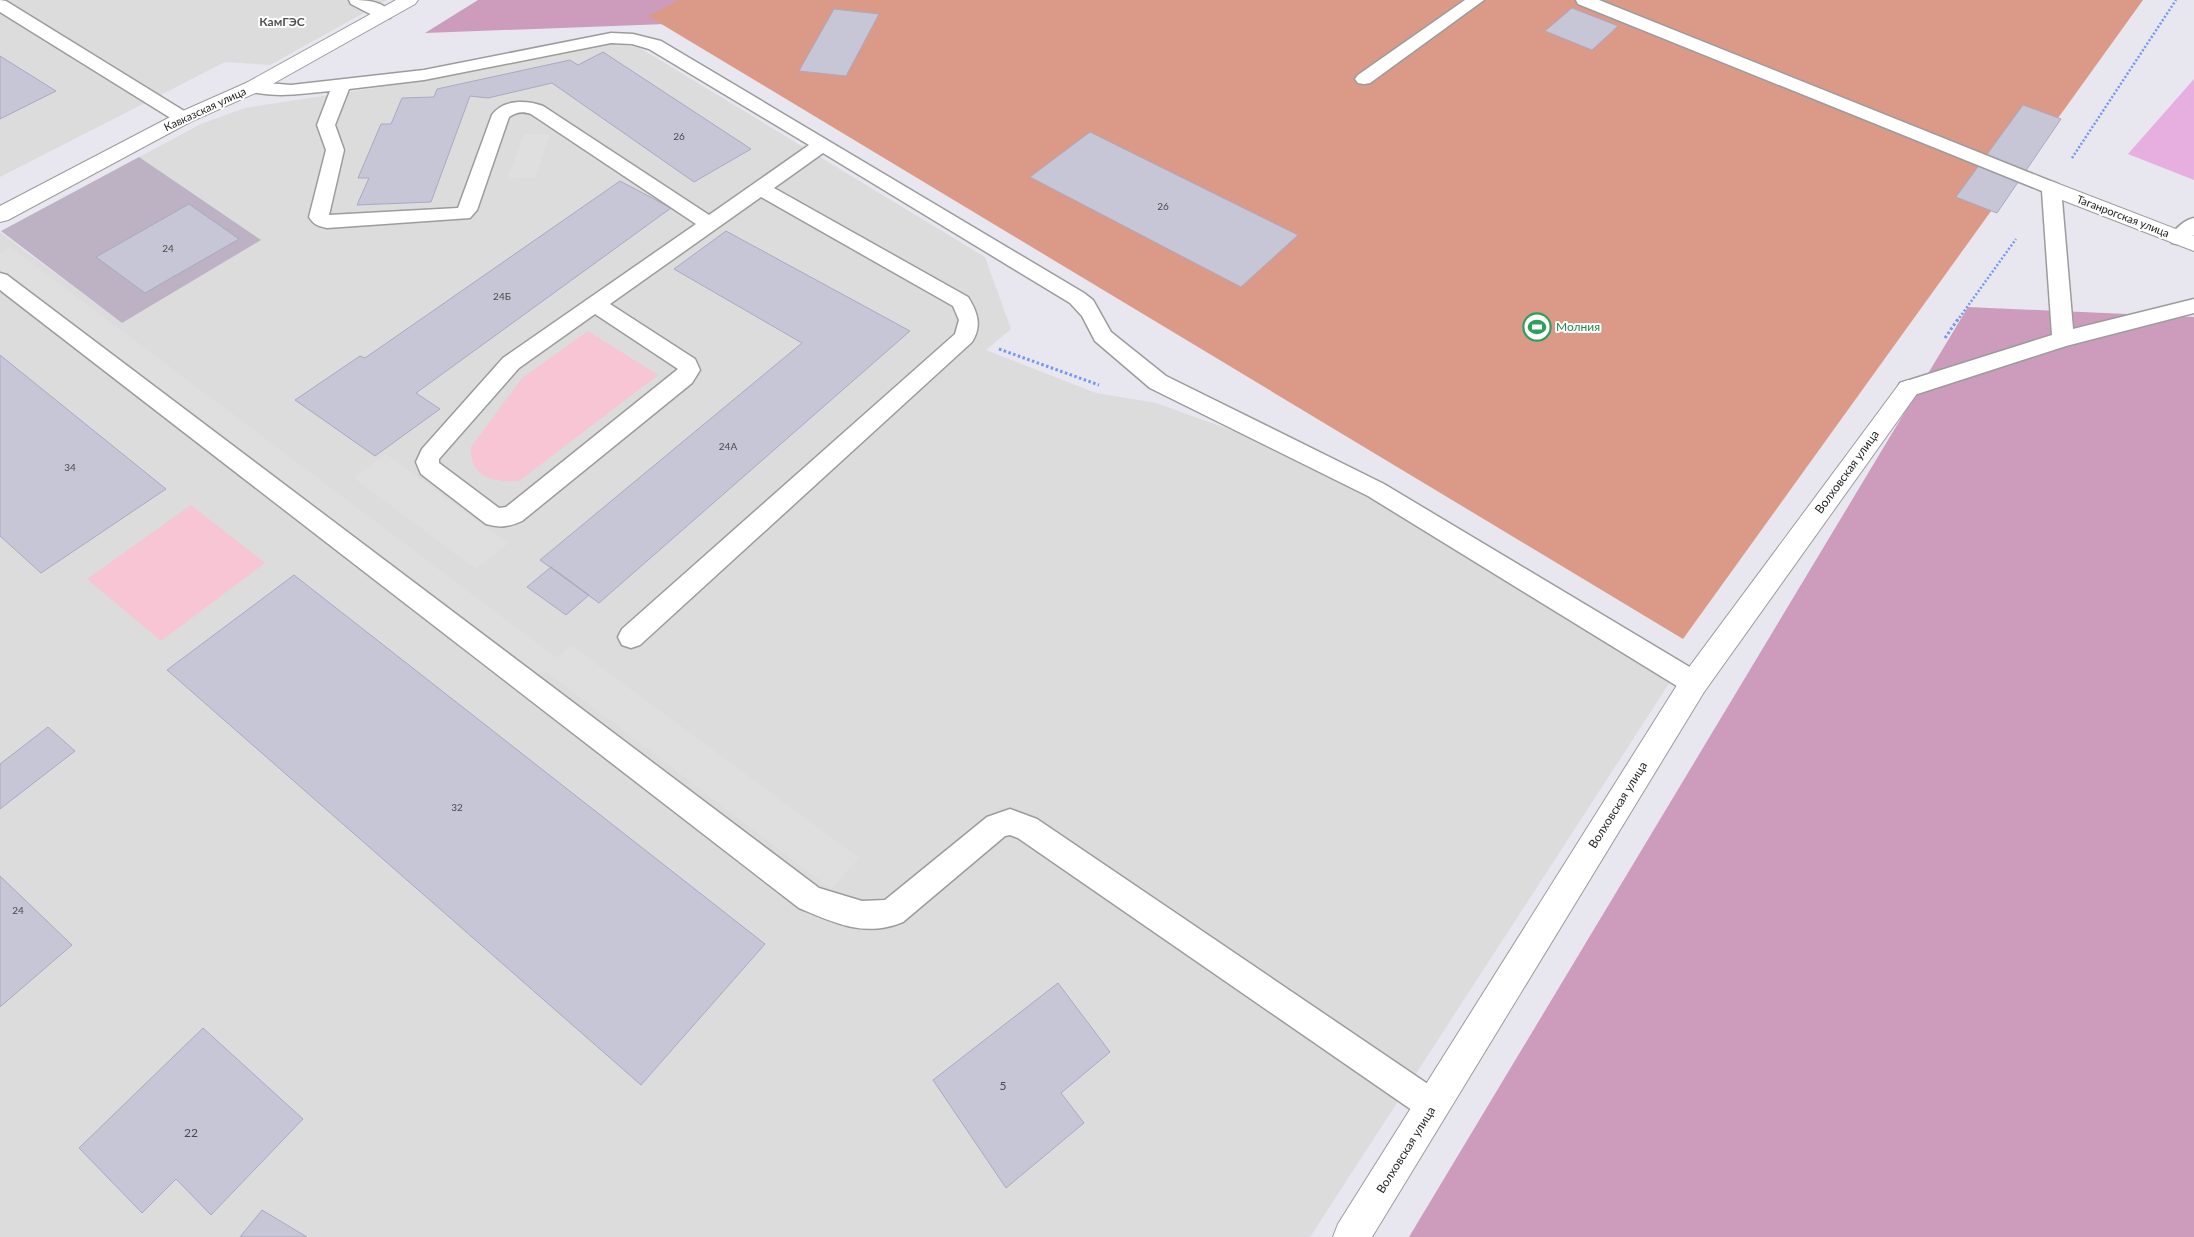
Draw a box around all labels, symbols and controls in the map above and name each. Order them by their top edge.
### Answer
district label: КамГЭС [259,14,305,29]
street label: Кавказская улица [162,84,248,133]
house number: 26 [673,130,685,142]
street label: Таганрогская улица [2075,192,2171,239]
house number: 26 [1157,200,1169,212]
house number: 24 [162,242,174,254]
house number: 24Б [493,290,511,302]
sports icon: Молния [1522,312,1552,342]
place label: Молния [1556,319,1600,334]
street label: Волховская улица [1811,427,1882,516]
house number: 24А [719,440,737,452]
house number: 34 [64,461,76,473]
street label: Волховская улица [1585,759,1650,851]
house number: 32 [451,801,463,813]
house number: 24 [12,904,24,916]
house number: 5 [1000,1078,1007,1093]
street label: Волховская улица [1373,1104,1438,1196]
house number: 22 [184,1125,198,1140]

